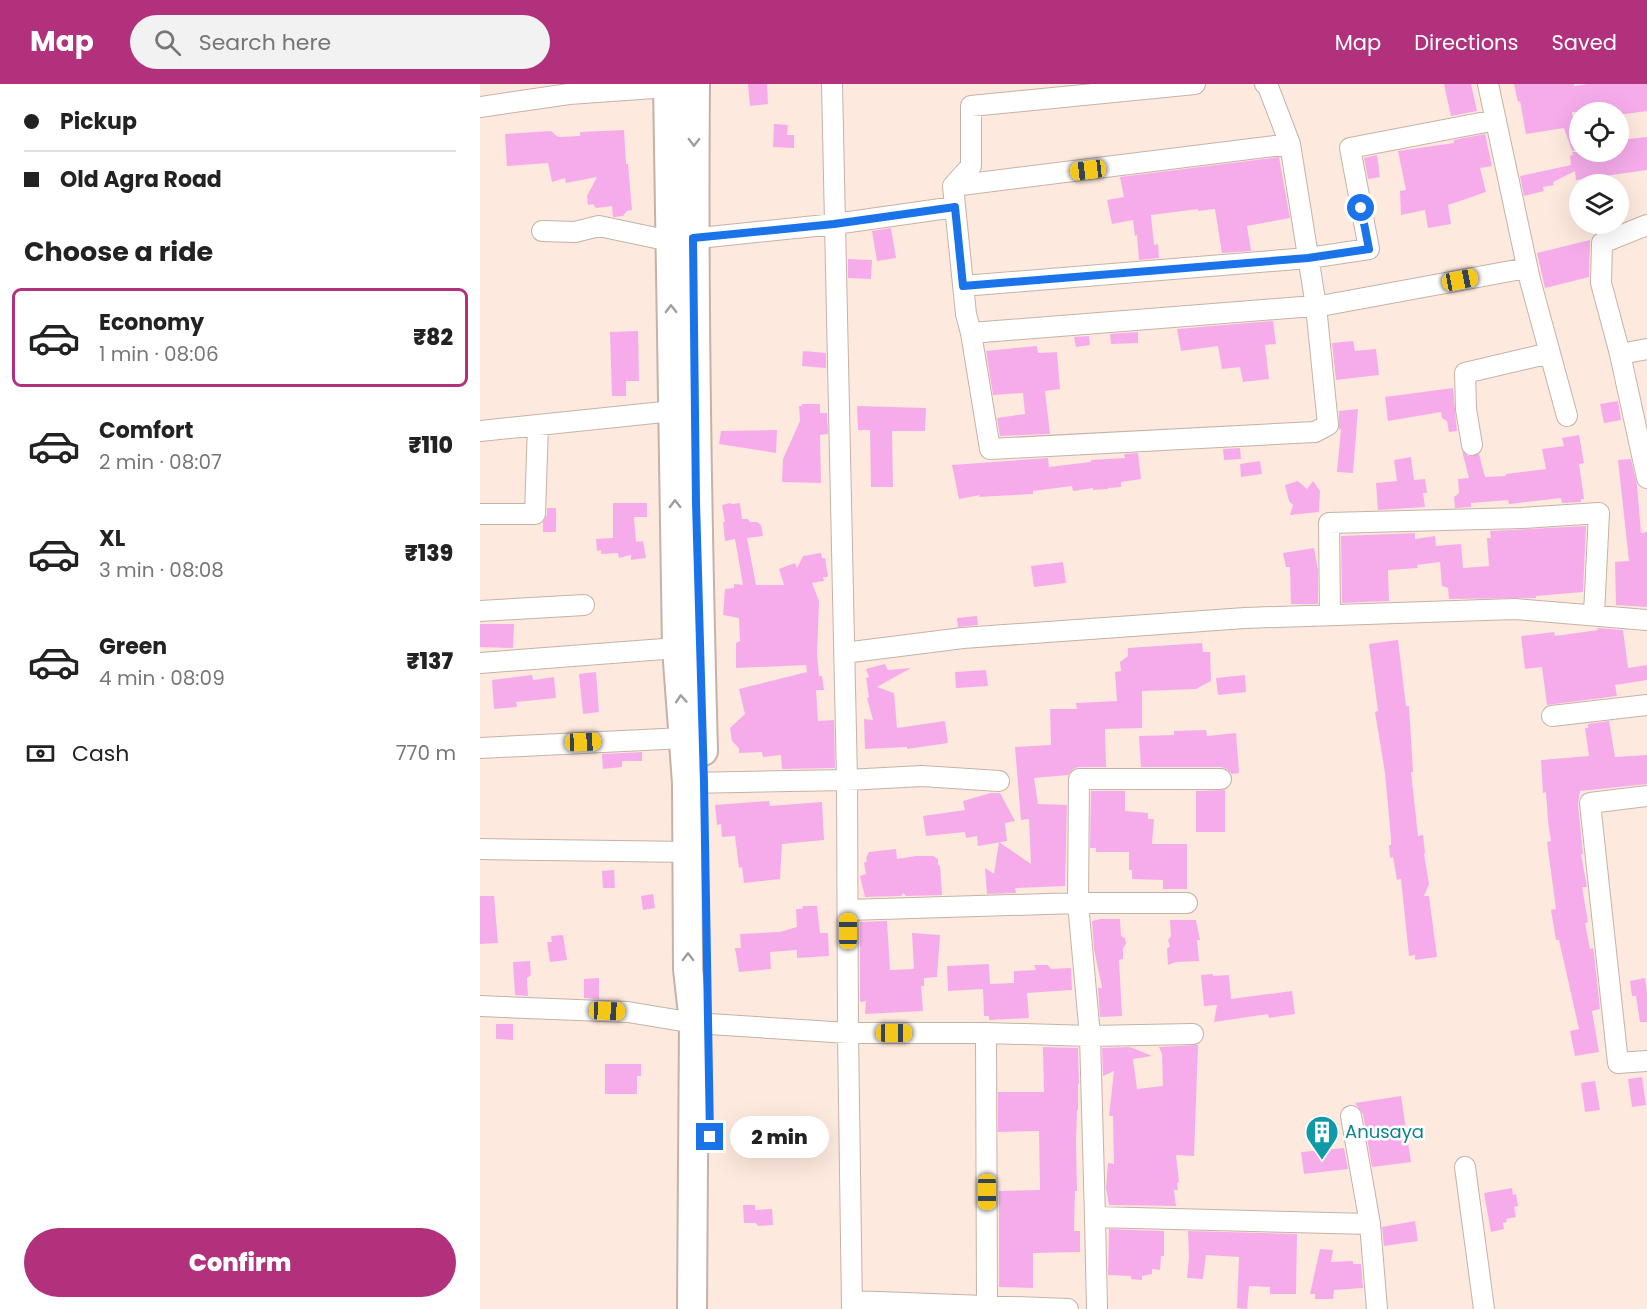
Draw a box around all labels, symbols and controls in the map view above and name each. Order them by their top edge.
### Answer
search box [130,15,550,69]
text: Map [30,22,94,61]
icon: search [151,26,184,59]
text: Search here [199,27,331,58]
text: Map [1335,28,1381,57]
text: Directions [1414,28,1518,57]
text: Saved [1551,28,1617,57]
map controls [1569,102,1629,234]
button: locate [1569,102,1629,162]
text: Pickup [60,106,137,137]
one-way arrow [688,138,700,147]
car [1069,159,1107,181]
text: Old Agra Road [60,164,222,195]
button: layers [1569,174,1629,234]
route start [1347,194,1374,221]
text: Choose a ride [24,233,213,270]
car [1441,268,1479,292]
one-way arrow [665,305,677,314]
text: Economy [99,307,204,338]
icon: car [27,311,81,365]
text: ₹82 [413,322,453,353]
text: 1 min · 08:06 [99,340,219,368]
text: Comfort [99,415,193,446]
icon: car [27,419,81,473]
text: ₹110 [409,430,453,461]
text: 2 min · 08:07 [99,448,222,476]
one-way arrow [668,500,681,509]
text: XL [99,523,125,554]
icon: car [27,527,81,581]
text: ₹139 [405,538,453,569]
text: 3 min · 08:08 [99,556,224,584]
text: Green [99,631,167,662]
icon: car [27,635,81,689]
text: ₹137 [407,646,453,677]
text: 4 min · 08:09 [99,664,225,692]
one-way arrow [675,695,688,704]
car [565,732,601,752]
icon: cash [24,737,57,770]
text: Cash [72,738,129,769]
text: 770 m [396,739,456,767]
car [839,913,857,949]
one-way arrow [682,952,694,961]
car [589,1001,625,1021]
car [876,1024,912,1042]
building icon: Anusaya [1304,1114,1340,1161]
callout: 2 min [731,1116,830,1158]
place label: Anusaya [1345,1119,1424,1144]
route end [696,1123,723,1150]
text: 2 min [751,1123,808,1151]
car [978,1174,996,1210]
button: Confirm [24,1228,456,1297]

